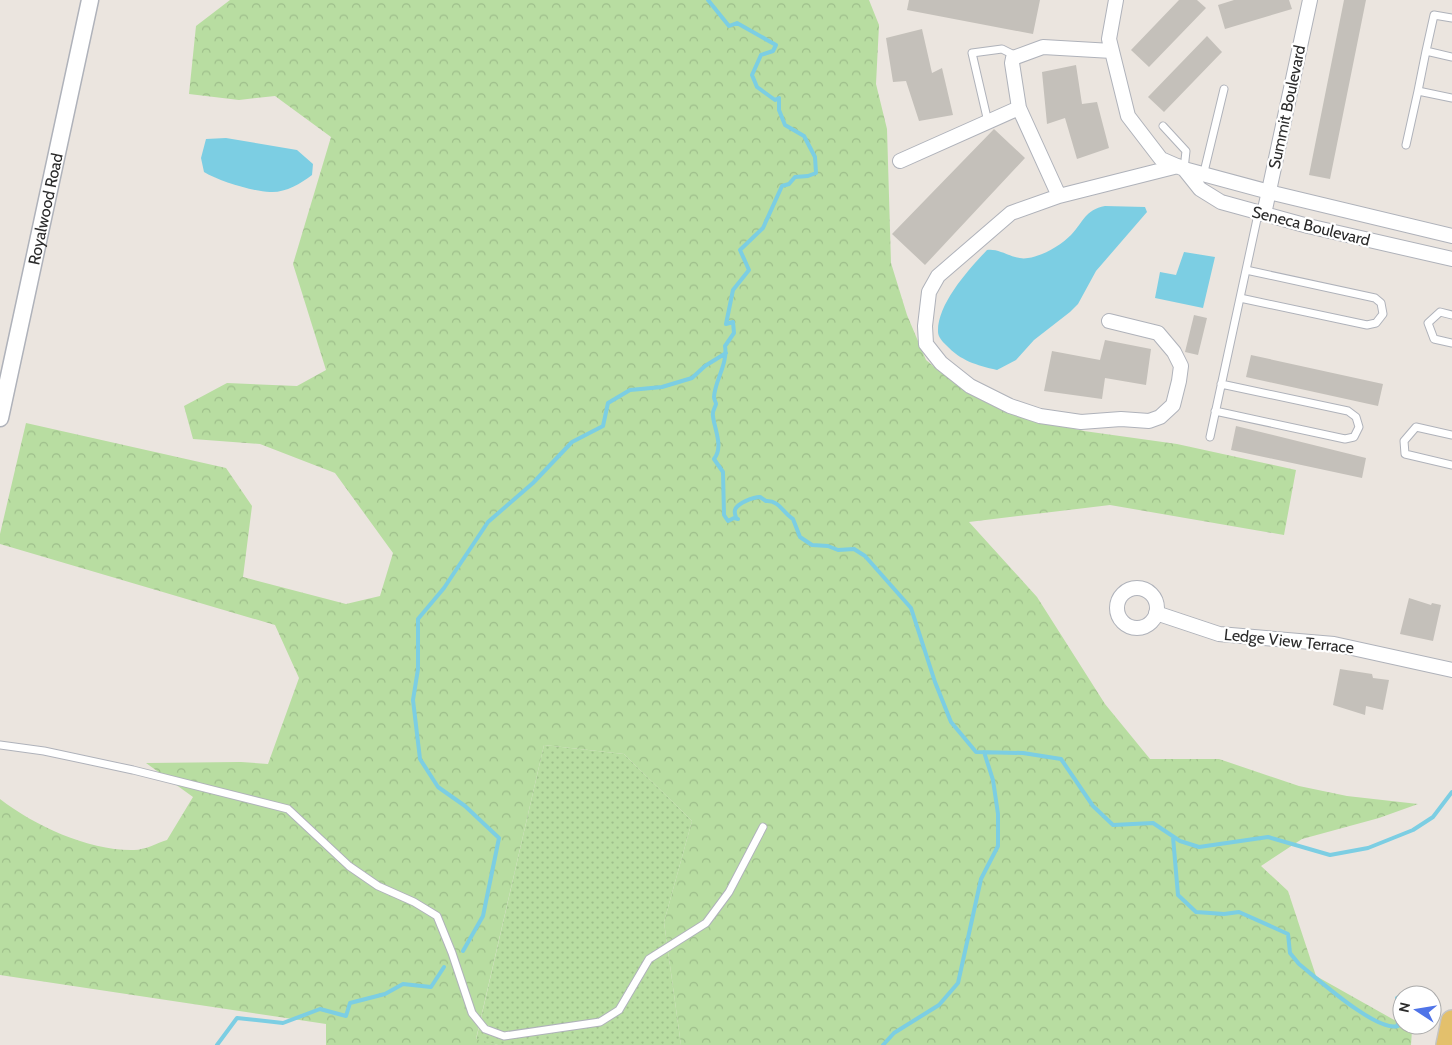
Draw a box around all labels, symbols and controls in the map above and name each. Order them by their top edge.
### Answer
street label: Summit Boulevard [1265,43,1309,171]
street label: Royalwood Road [24,151,66,266]
street label: Seneca Boulevard [1250,202,1372,250]
street label: Ledge View Terrace [1223,625,1355,657]
north arrow [1392,985,1442,1035]
text: N [1394,1001,1414,1014]

